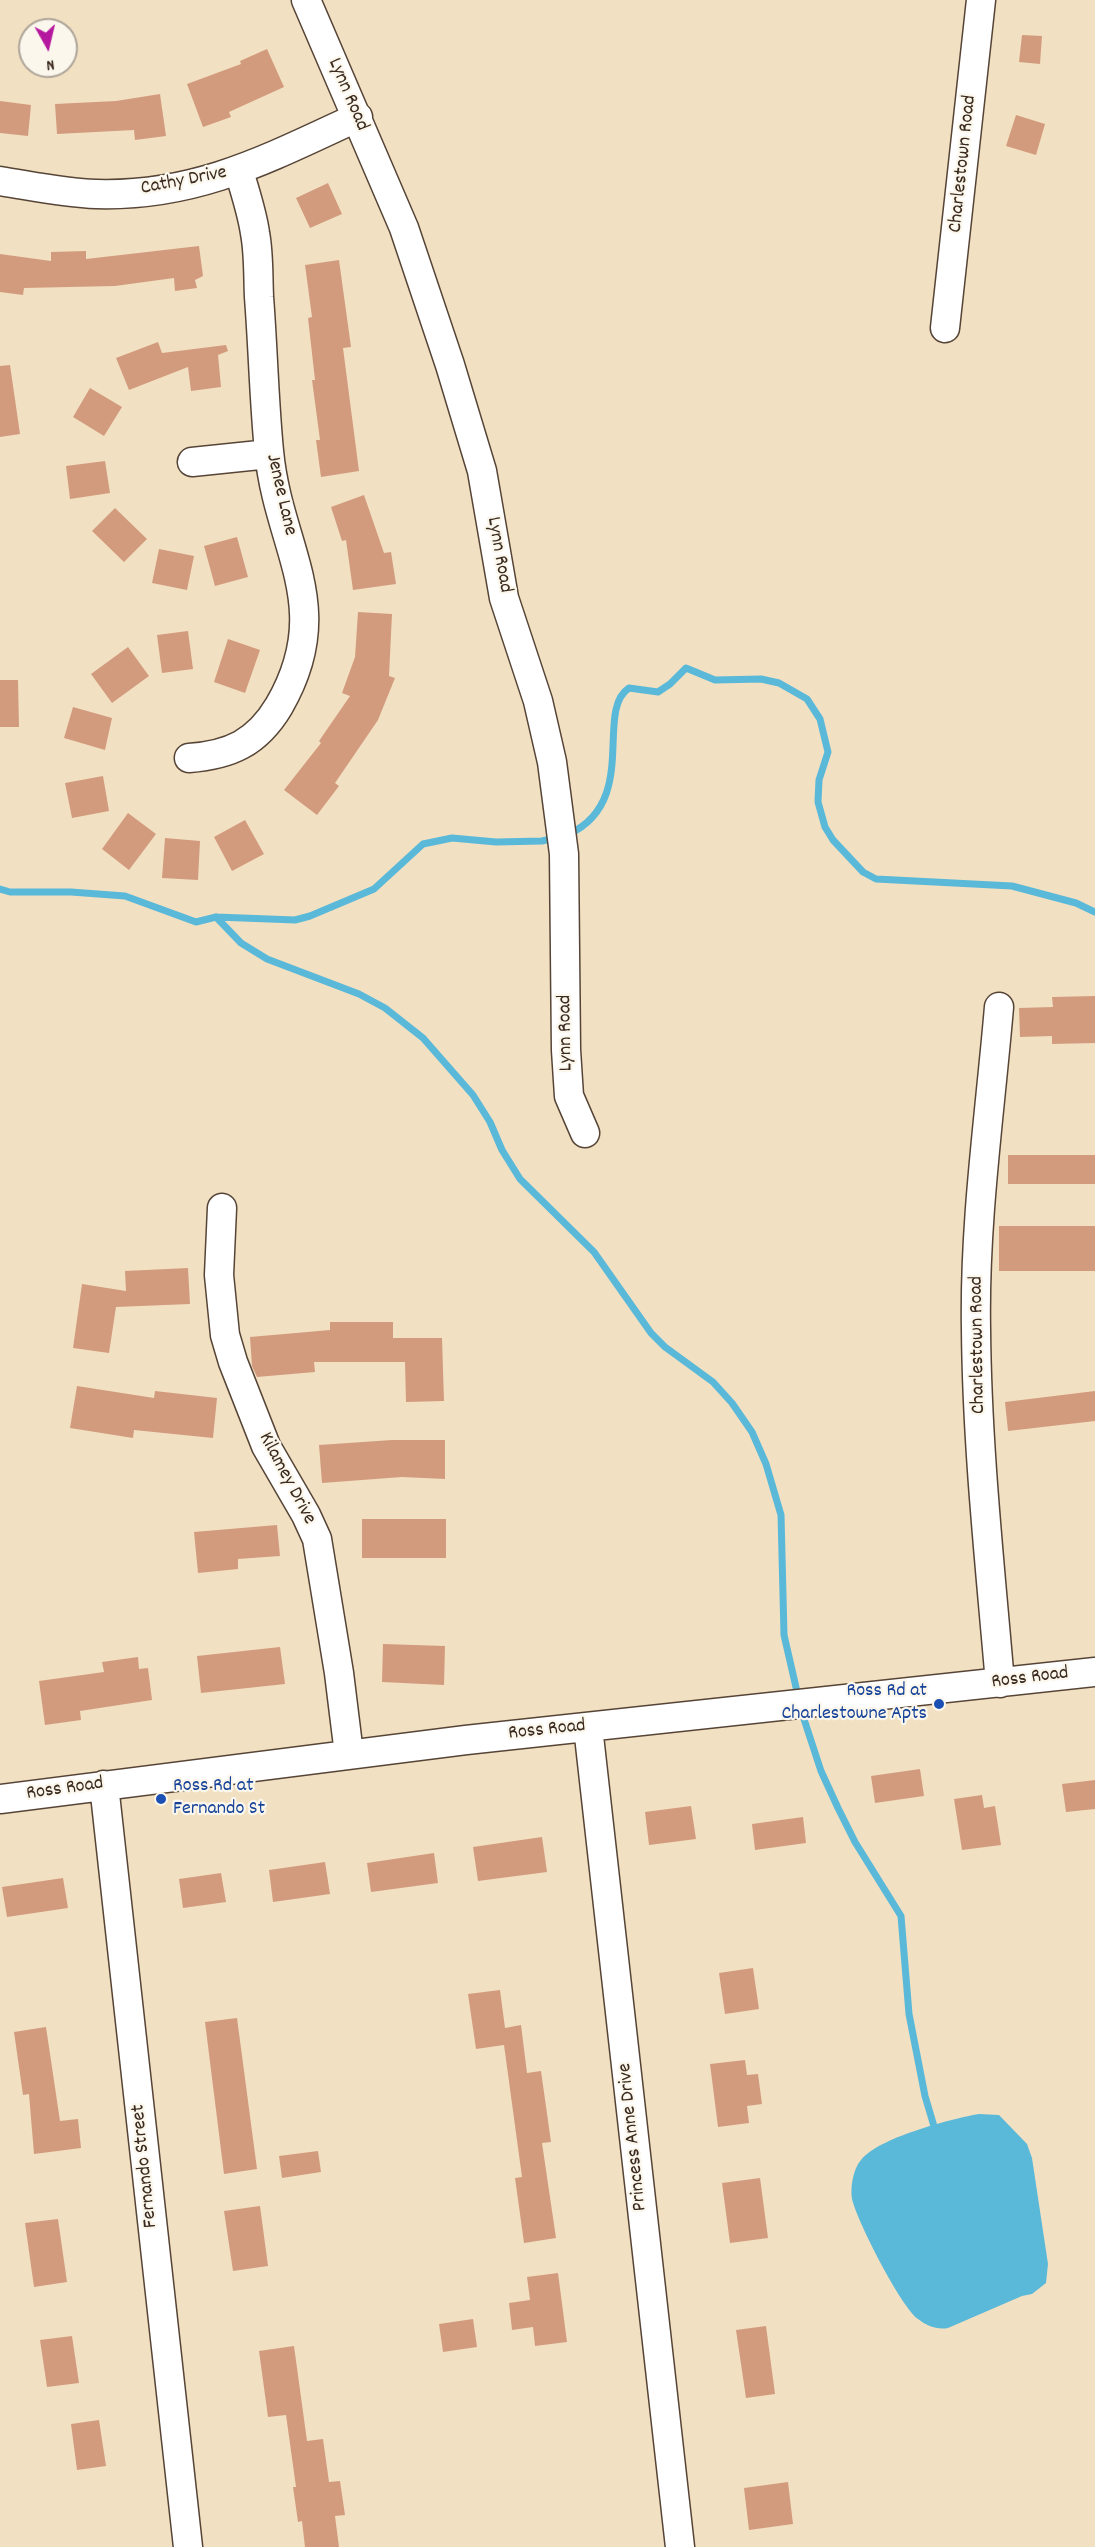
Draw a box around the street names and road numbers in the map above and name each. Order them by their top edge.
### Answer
street label: Lynn Road [321,55,373,135]
street label: Charlestown Road [945,94,983,234]
street label: Cathy Drive [139,162,229,202]
street label: Jenee Lane [259,452,301,538]
street label: Lynn Road [480,515,516,595]
street label: Lynn Road [554,994,580,1072]
street label: Charlestown Road [966,1276,992,1414]
street label: Kilamey Drive [252,1429,320,1529]
street label: Ross Road [990,1662,1070,1696]
street label: Ross Road [507,1715,587,1747]
street label: Ross Road [25,1773,105,1807]
street label: Princess Anne Drive [614,2062,654,2212]
street label: Fernando Street [128,2103,164,2229]

